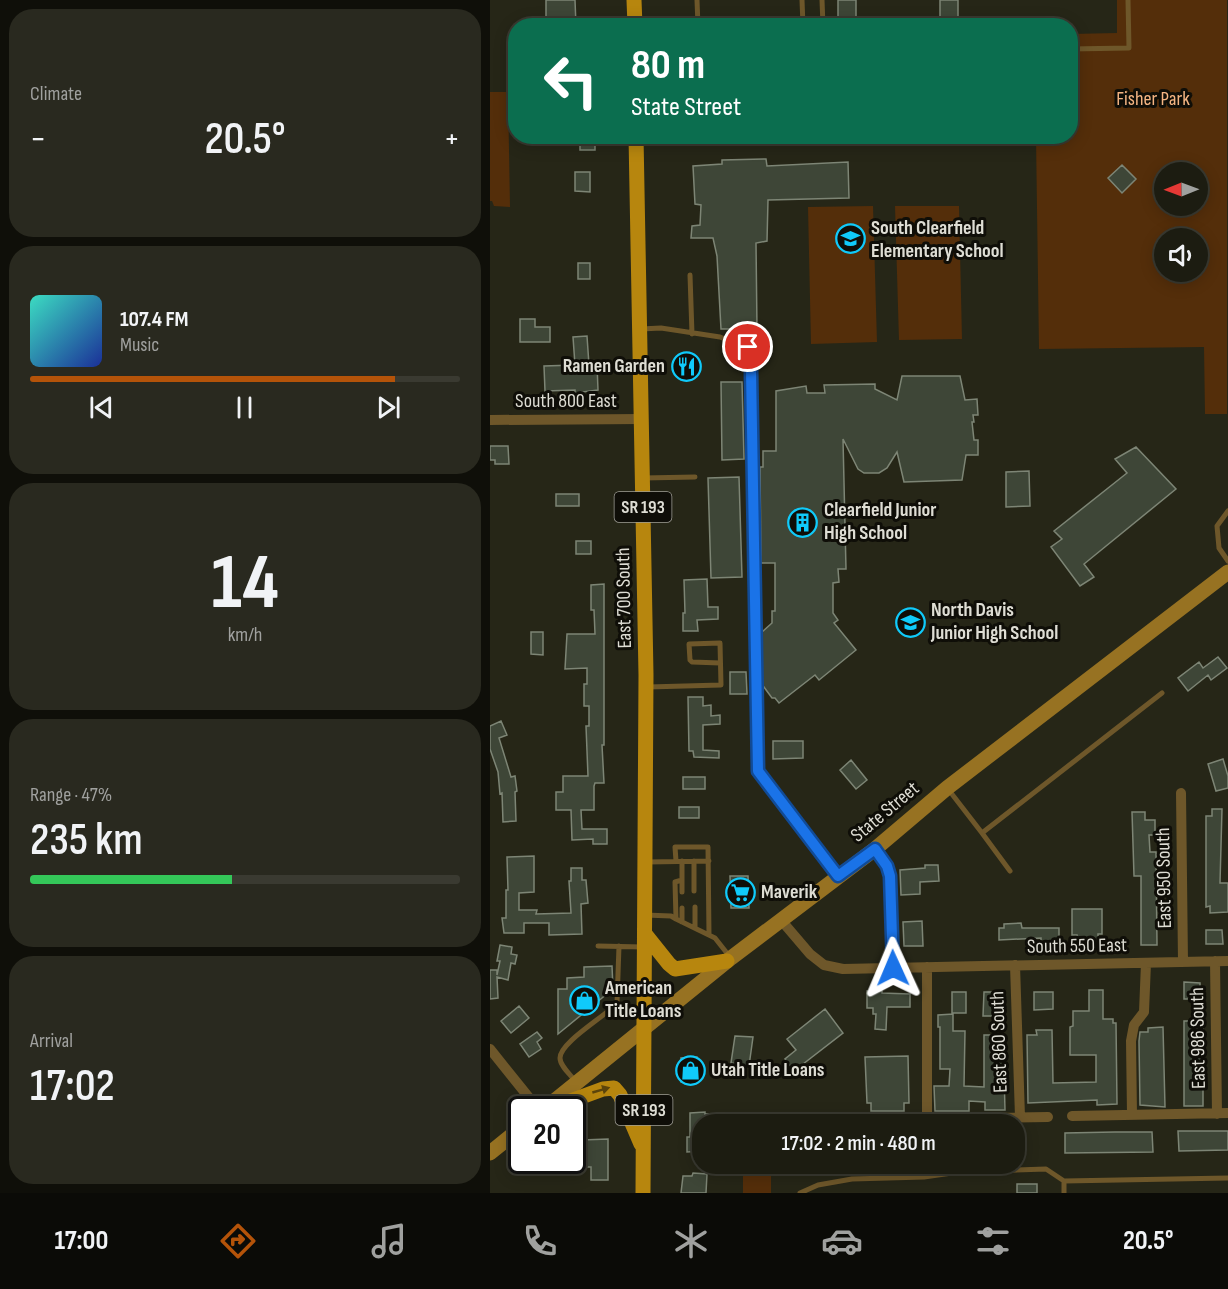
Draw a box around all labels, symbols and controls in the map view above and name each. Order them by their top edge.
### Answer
text: 80 m [631,40,705,91]
icon: left [532,42,610,120]
text: Climate [30,82,82,106]
park label: Fisher Park [1116,87,1190,111]
text: State Street [631,91,741,123]
text: 20.5° [204,112,286,167]
text: − [30,119,46,159]
text: + [444,119,460,159]
north arrow [1154,162,1208,216]
map controls [1154,162,1208,282]
place label: South Clearfield Elementary School [871,216,1004,263]
school or university icon: South Clearfield Elementary School [834,223,866,255]
button: sound [1154,228,1208,282]
text: 107.4 FM [120,306,189,333]
pin [722,321,773,372]
icon: arrive [731,330,764,363]
text: Music [120,333,159,357]
restaurant icon: Ramen Garden [670,350,702,382]
place label: Ramen Garden [563,354,665,378]
street label: South 800 East [515,389,617,413]
icon: previous [85,391,118,424]
icon: pause [228,391,261,424]
icon: next [372,391,405,424]
road number: SR 193 [614,492,672,522]
place label: Clearfield Junior High School [824,498,936,545]
building icon: Clearfield Junior High School [787,506,819,538]
text: 14 [211,537,279,630]
street label: East 700 South [611,547,637,649]
place label: North Davis Junior High School [930,598,1058,645]
school or university icon: North Davis Junior High School [894,606,926,638]
text: km/h [228,623,262,647]
street label: State Street [846,777,924,847]
text: Range · 47% [30,783,112,807]
text: 235 km [30,813,143,868]
street label: East 950 South [1151,827,1177,929]
supermarket icon: Maverik [724,876,756,908]
place label: Maverik [761,880,818,904]
street label: South 550 East [1027,933,1127,959]
position arrow [861,936,925,1000]
place label: American Title Loans [604,976,682,1023]
shop icon: American Title Loans [568,984,600,1016]
street label: East 986 South [1185,987,1211,1089]
street label: East 860 South [985,991,1013,1093]
text: Arrival [30,1029,73,1053]
shop icon: Utah Title Loans [674,1054,706,1086]
place label: Utah Title Loans [711,1058,825,1082]
text: 17:02 [30,1059,115,1114]
one-way arrow [592,1085,610,1095]
road number: SR 193 [616,1095,672,1125]
speed limit sign: 20 [508,1096,586,1174]
text: 17:02 · 2 min · 480 m [781,1130,936,1157]
icon: directions [217,1220,259,1262]
icon: music [368,1220,410,1262]
icon: phone [519,1220,561,1262]
icon: climate [670,1220,712,1262]
icon: car [821,1220,863,1262]
icon: filters [972,1220,1014,1262]
text: 17:00 [54,1225,108,1257]
text: 20.5° [1123,1225,1173,1257]

